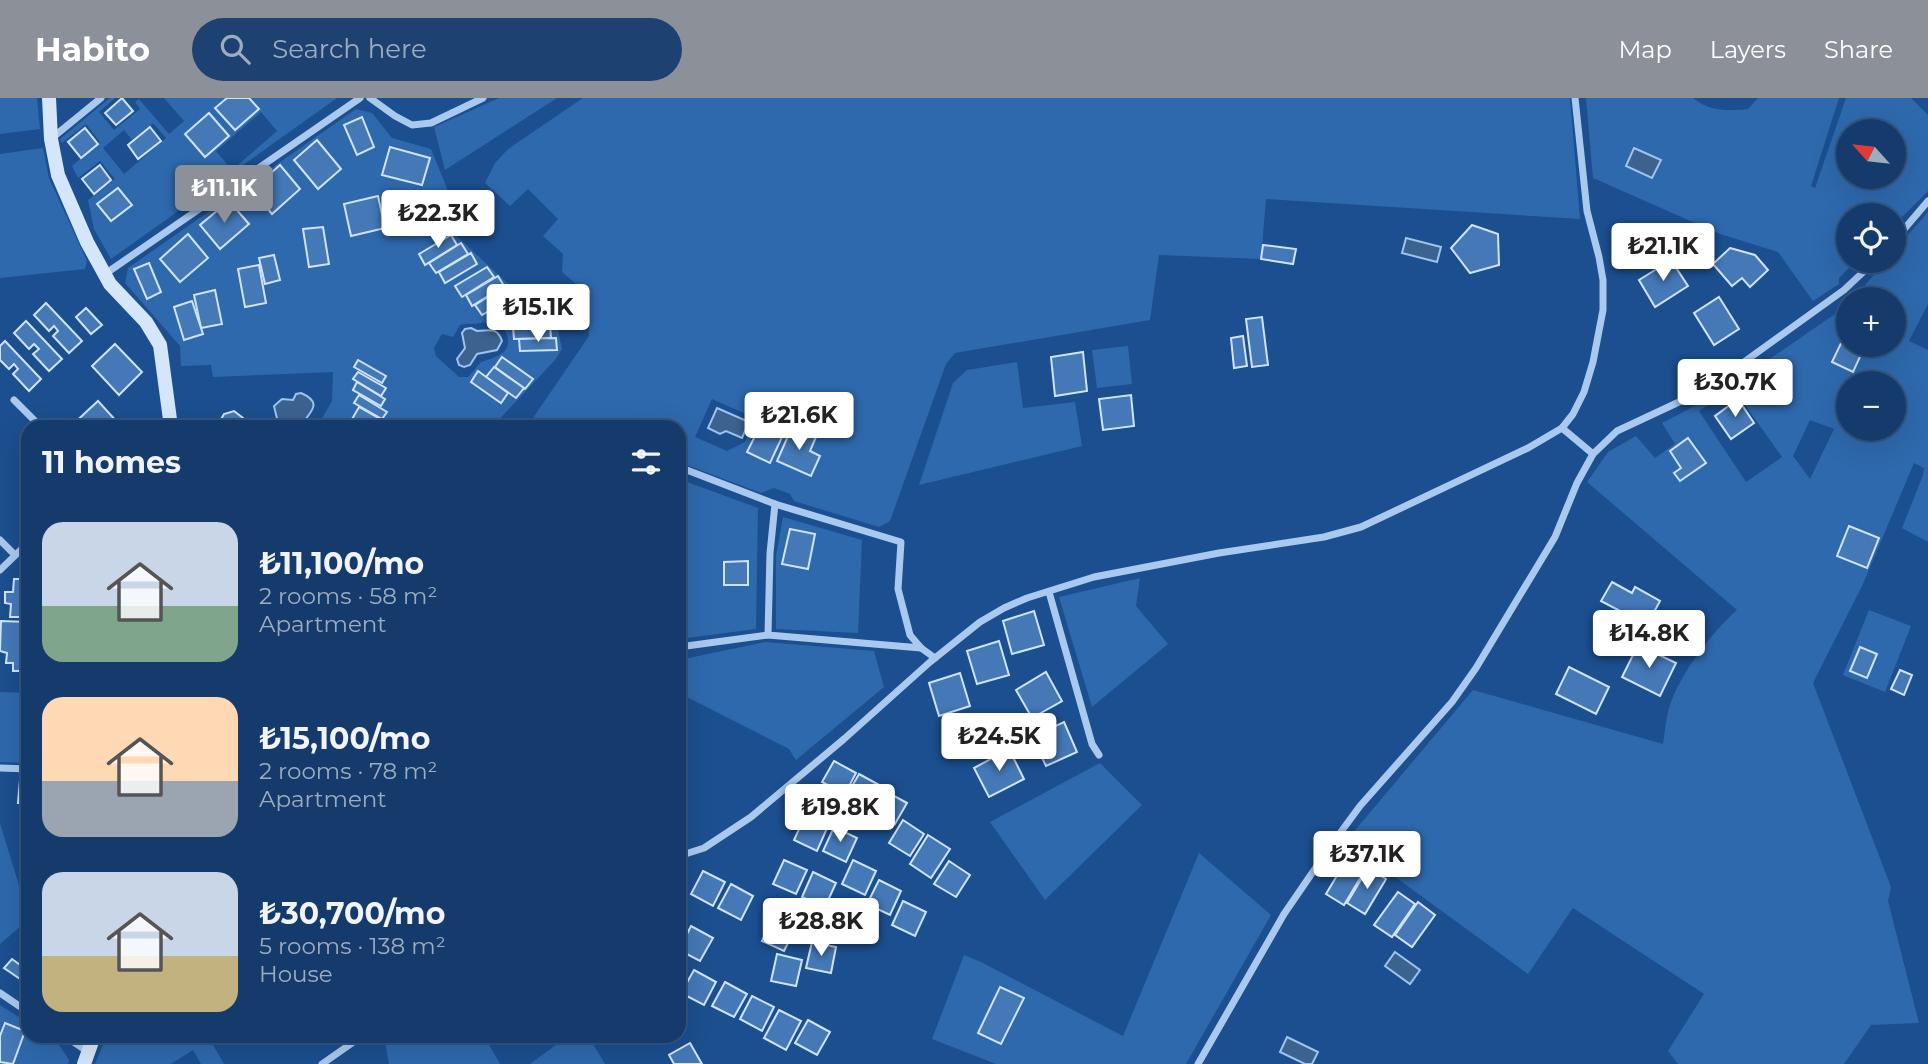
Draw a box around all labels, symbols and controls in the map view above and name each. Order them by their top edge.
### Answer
search box [192,18,682,81]
text: Habito [35,29,150,69]
icon: search [216,30,254,68]
text: Search here [272,33,427,65]
text: Map [1618,35,1672,64]
text: Layers [1710,35,1786,64]
text: Share [1824,35,1893,64]
north arrow [1836,119,1906,189]
map controls [1836,119,1906,441]
pin: ₺11.1K [167,166,281,225]
text: ₺11.1K [191,174,257,202]
pin: ₺22.3K [381,190,495,250]
text: ₺22.3K [397,199,479,227]
button: locate [1836,203,1906,273]
pin: ₺21.1K [1606,223,1720,283]
text: ₺21.1K [1627,232,1699,260]
pin: ₺15.1K [481,285,595,344]
button: + [1836,287,1906,357]
text: ₺15.1K [503,293,573,321]
pin: ₺30.7K [1678,360,1792,419]
text: ₺30.7K [1694,368,1776,396]
button: − [1836,371,1906,441]
pin: ₺21.6K [742,392,856,452]
text: ₺21.6K [761,401,837,429]
icon: filters [627,443,665,481]
text: 11 homes [42,444,181,481]
text: ₺11,100/mo [259,545,424,582]
icon: home [98,550,182,634]
text: 2 rooms · 58 m² [259,582,437,610]
text: Apartment [259,610,387,638]
pin: ₺14.8K [1592,610,1706,670]
text: ₺14.8K [1609,619,1689,647]
pin: ₺24.5K [942,714,1056,773]
text: ₺15,100/mo [259,720,430,757]
text: ₺24.5K [957,722,1041,750]
icon: home [98,725,182,809]
text: 2 rooms · 78 m² [259,757,437,785]
pin: ₺19.8K [783,784,897,844]
text: Apartment [259,785,387,813]
text: ₺19.8K [801,793,879,821]
pin: ₺37.1K [1310,832,1424,891]
text: ₺37.1K [1329,840,1405,868]
text: ₺30,700/mo [259,895,445,932]
pin: ₺28.8K [764,898,878,958]
icon: home [98,900,182,984]
text: ₺28.8K [779,907,863,935]
text: 5 rooms · 138 m² [259,932,446,960]
text: House [259,960,333,988]

